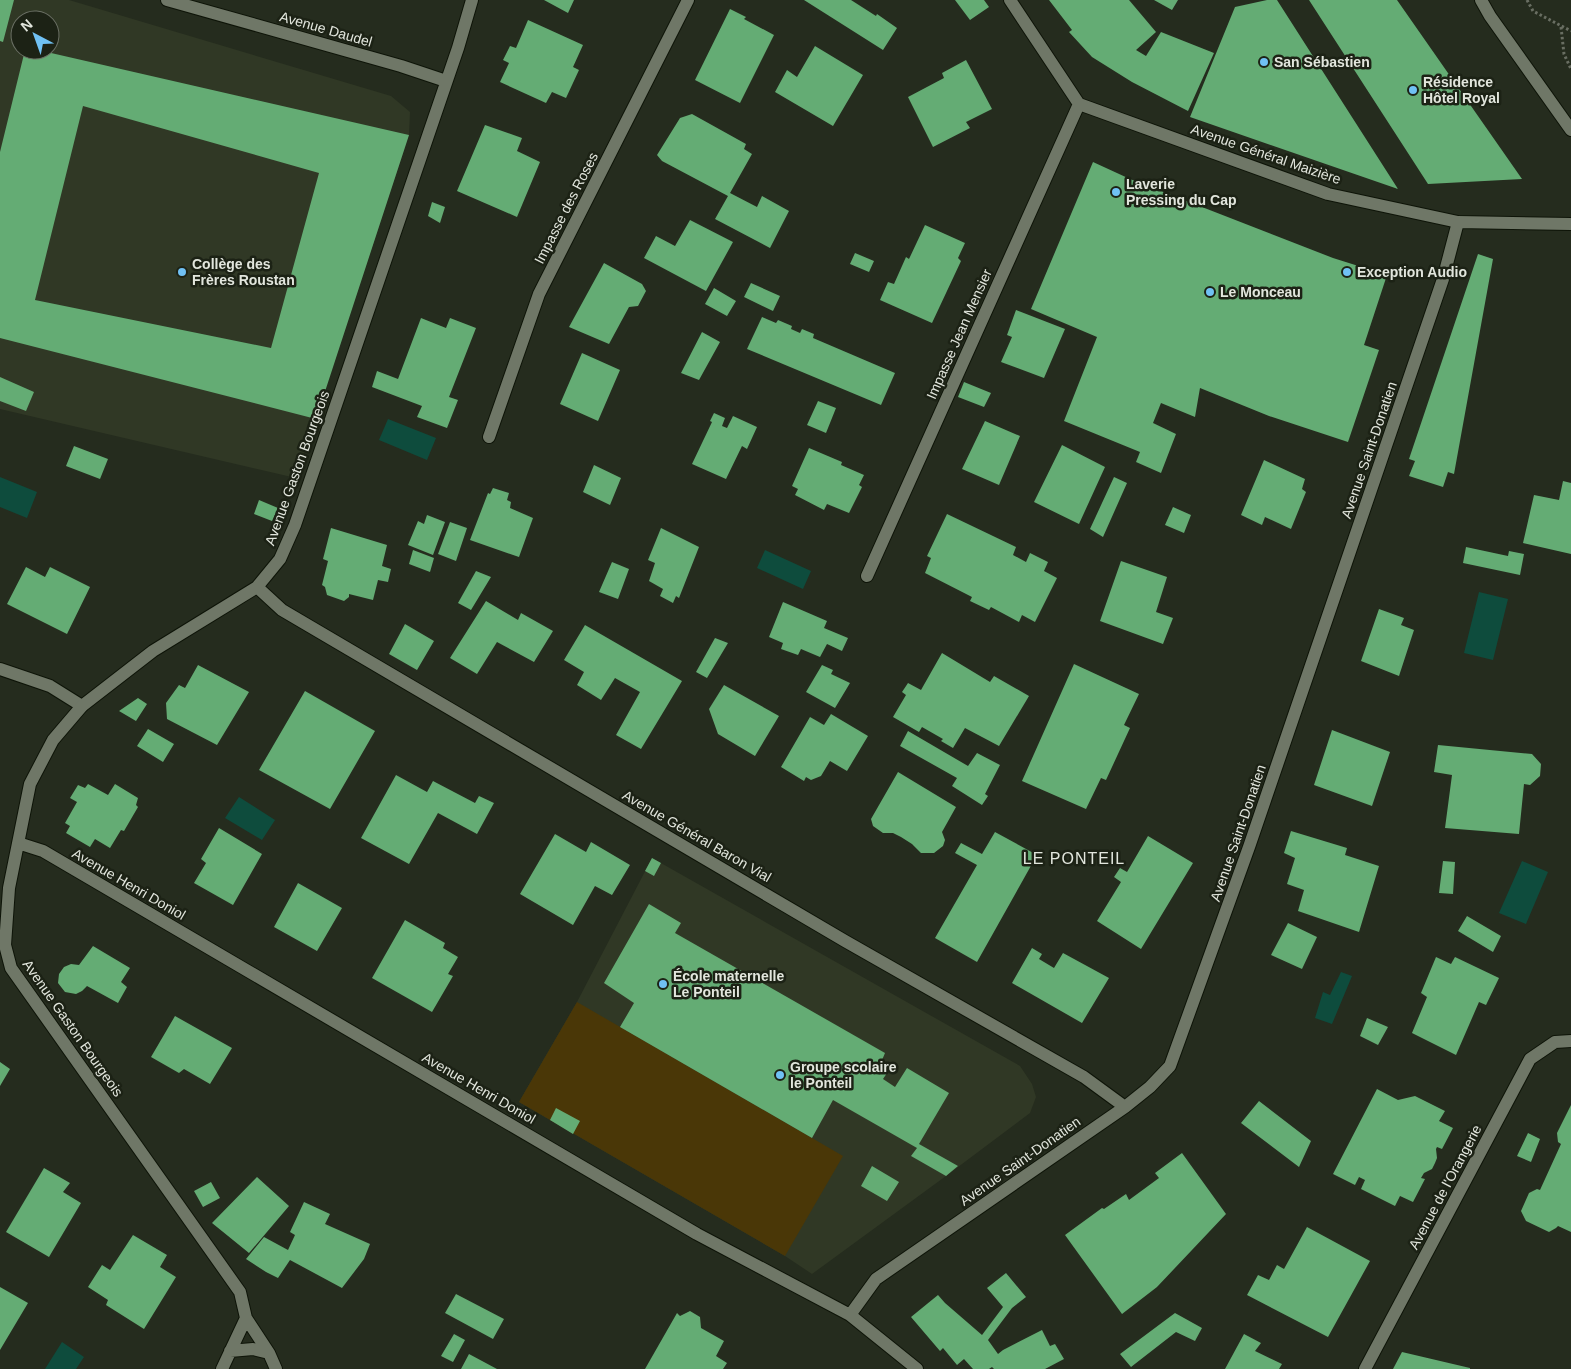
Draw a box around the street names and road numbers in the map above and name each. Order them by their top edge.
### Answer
street label: Avenue Daudel [278,8,374,50]
street label: Avenue Général Maizière [1189,121,1343,187]
street label: Impasse des Roses [531,150,601,266]
street label: Impasse Jean Mensier [923,266,995,402]
street label: Avenue Saint-Donatien [1338,379,1400,521]
street label: Avenue Gaston Bourgeois [262,389,332,547]
street label: Avenue Saint-Donatien [1207,762,1269,904]
street label: Avenue Général Baron Vial [620,787,774,885]
street label: Avenue Henri Doniol [70,845,188,923]
street label: Avenue Gaston Bourgeois [20,957,126,1099]
street label: Avenue Henri Doniol [420,1049,538,1127]
street label: Avenue Saint-Donatien [957,1113,1083,1209]
street label: Avenue de l'Orangerie [1405,1122,1485,1252]

